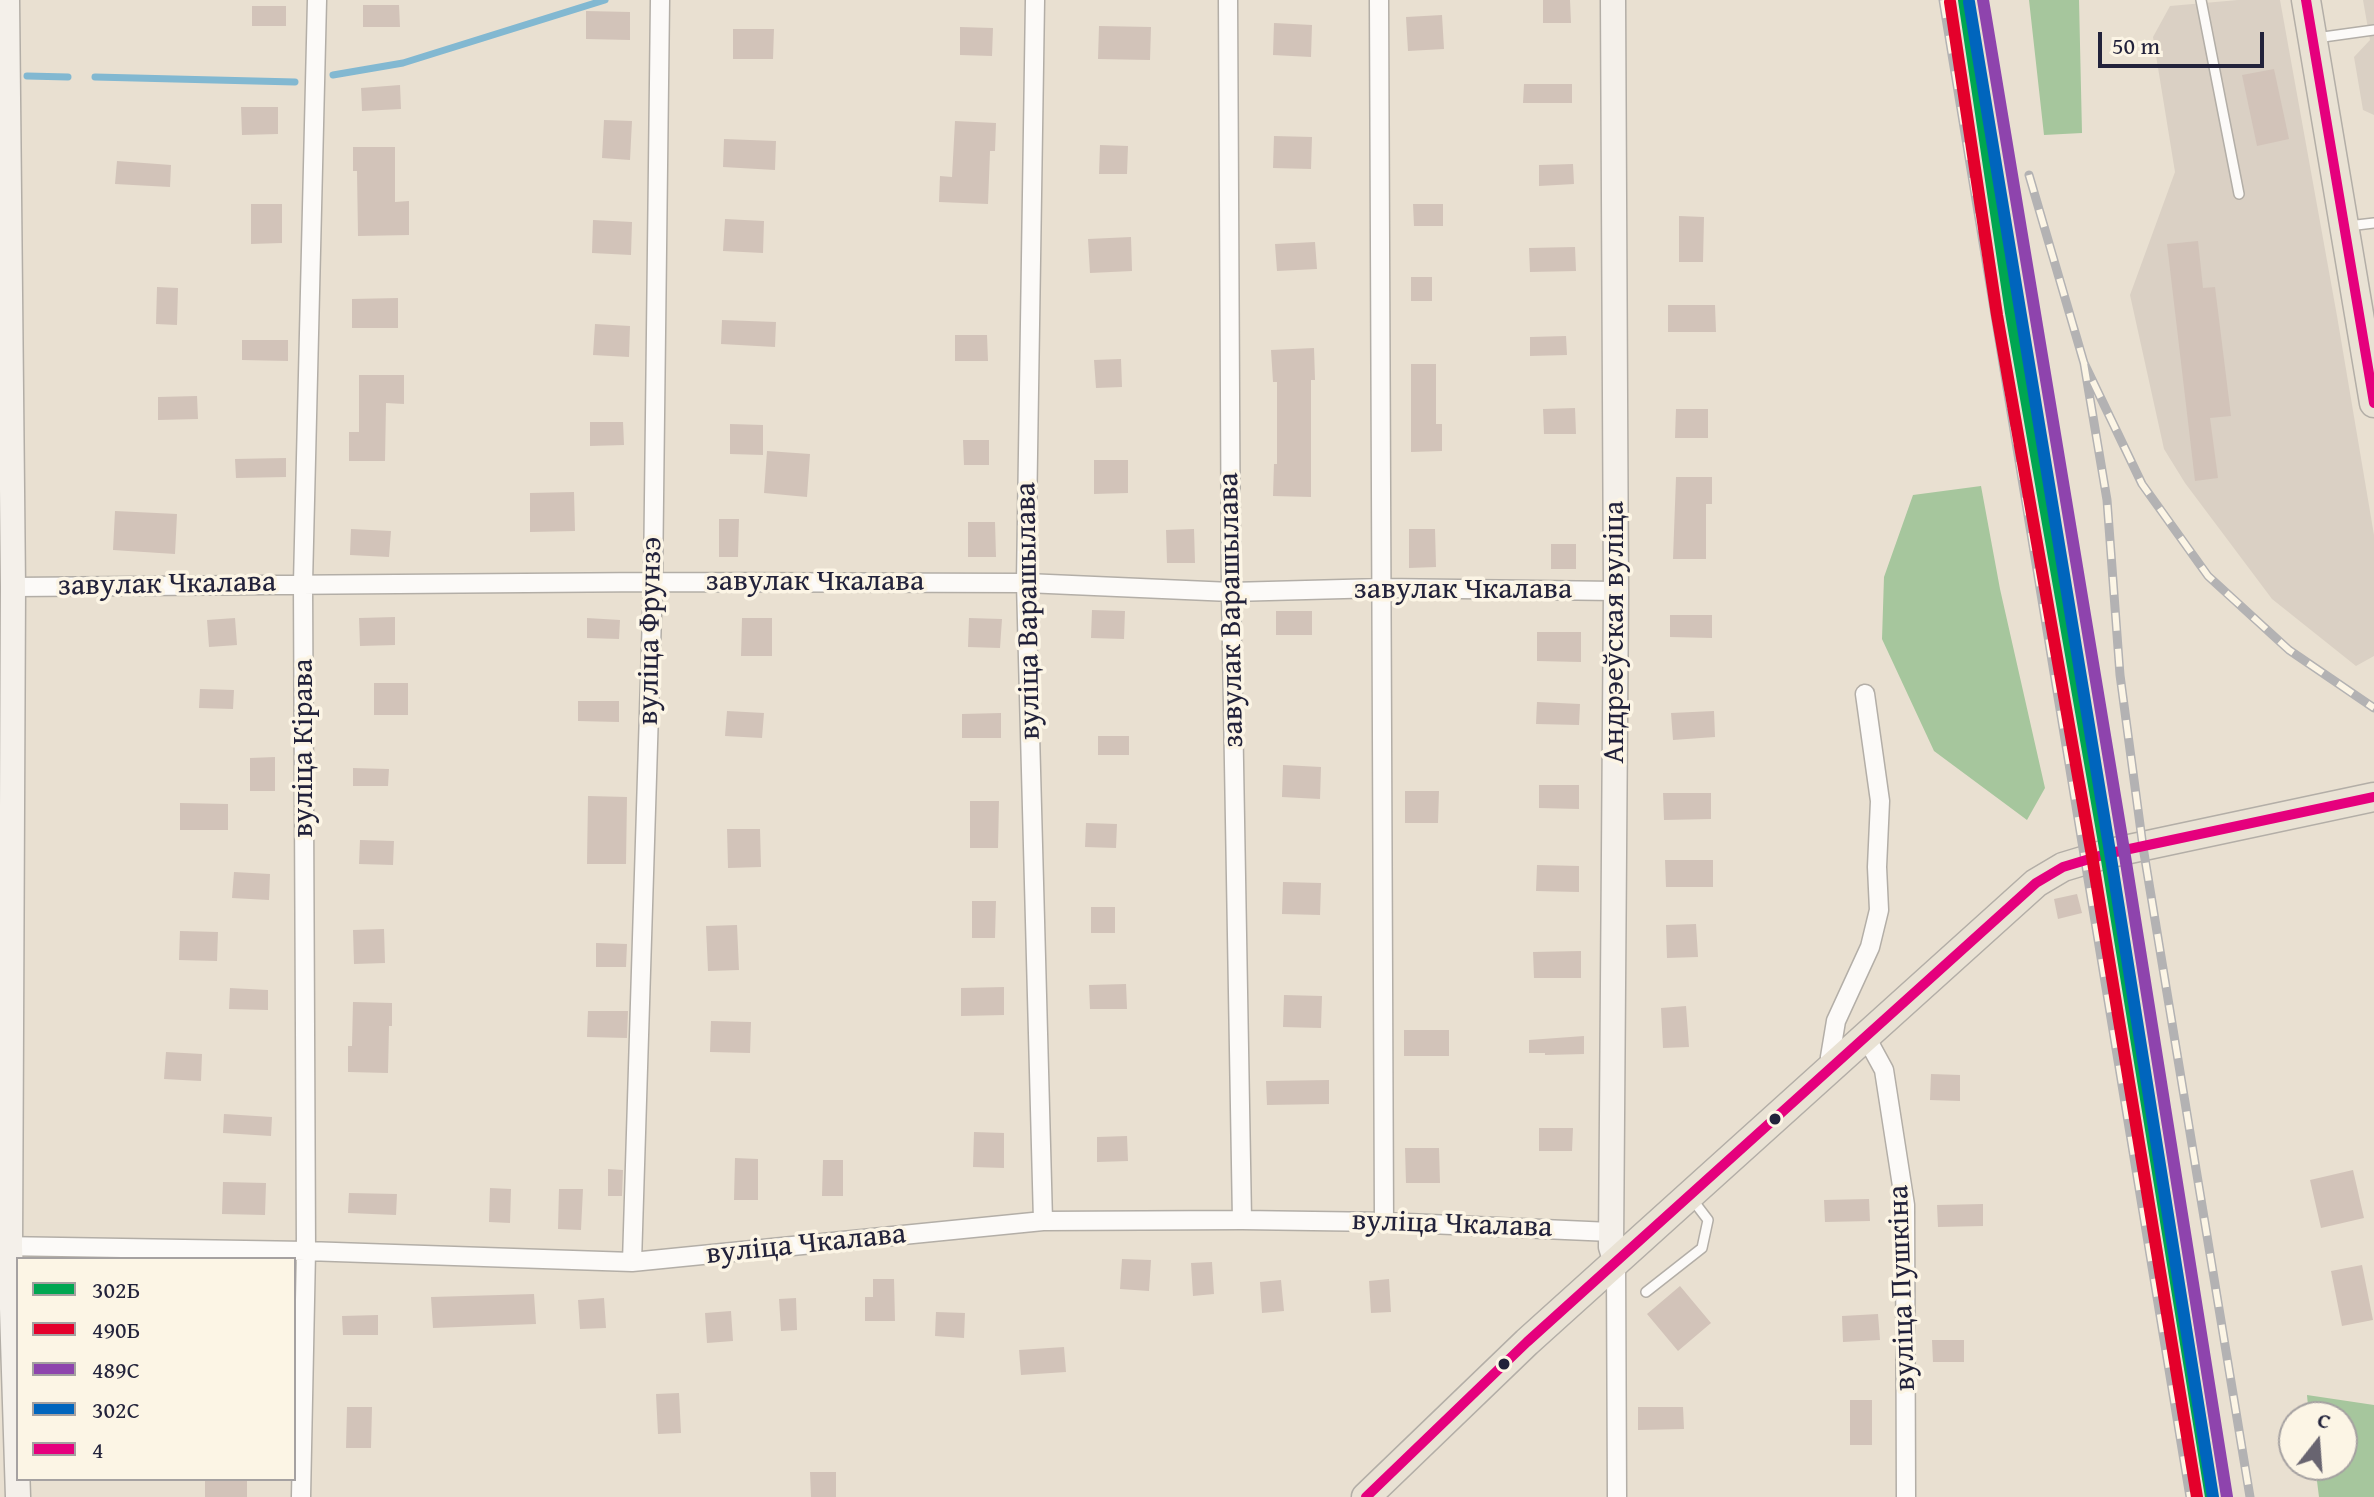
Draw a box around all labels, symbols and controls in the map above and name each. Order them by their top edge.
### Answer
scale bar [2102,16,2268,66]
text: 50 m [2112,28,2160,63]
street label: завулак Варашылава [1212,472,1252,748]
street label: вуліца Варашылава [1009,482,1049,740]
street label: Андрэеўская вуліца [1597,501,1633,763]
street label: вуліца Фрунзэ [631,537,671,725]
street label: завулак Чкалава [706,564,924,600]
street label: завулак Чкалава [58,565,276,605]
street label: завулак Чкалава [1354,572,1572,608]
street label: вуліца Кірава [286,658,322,838]
unlabelled marker [1767,1111,1783,1127]
street label: вуліца Пушкіна [1881,1184,1925,1392]
street label: вуліца Чкалава [1351,1204,1553,1246]
street label: вуліца Чкалава [704,1217,908,1273]
legend [16,1257,296,1481]
text: 302Б [92,1272,140,1307]
text: 490Б [92,1312,140,1347]
text: 489С [92,1352,140,1387]
unlabelled marker [1496,1356,1512,1372]
text: 302С [92,1392,140,1427]
north arrow [2278,1401,2358,1481]
text: С [2314,1403,2335,1437]
text: 4 [92,1432,104,1467]

